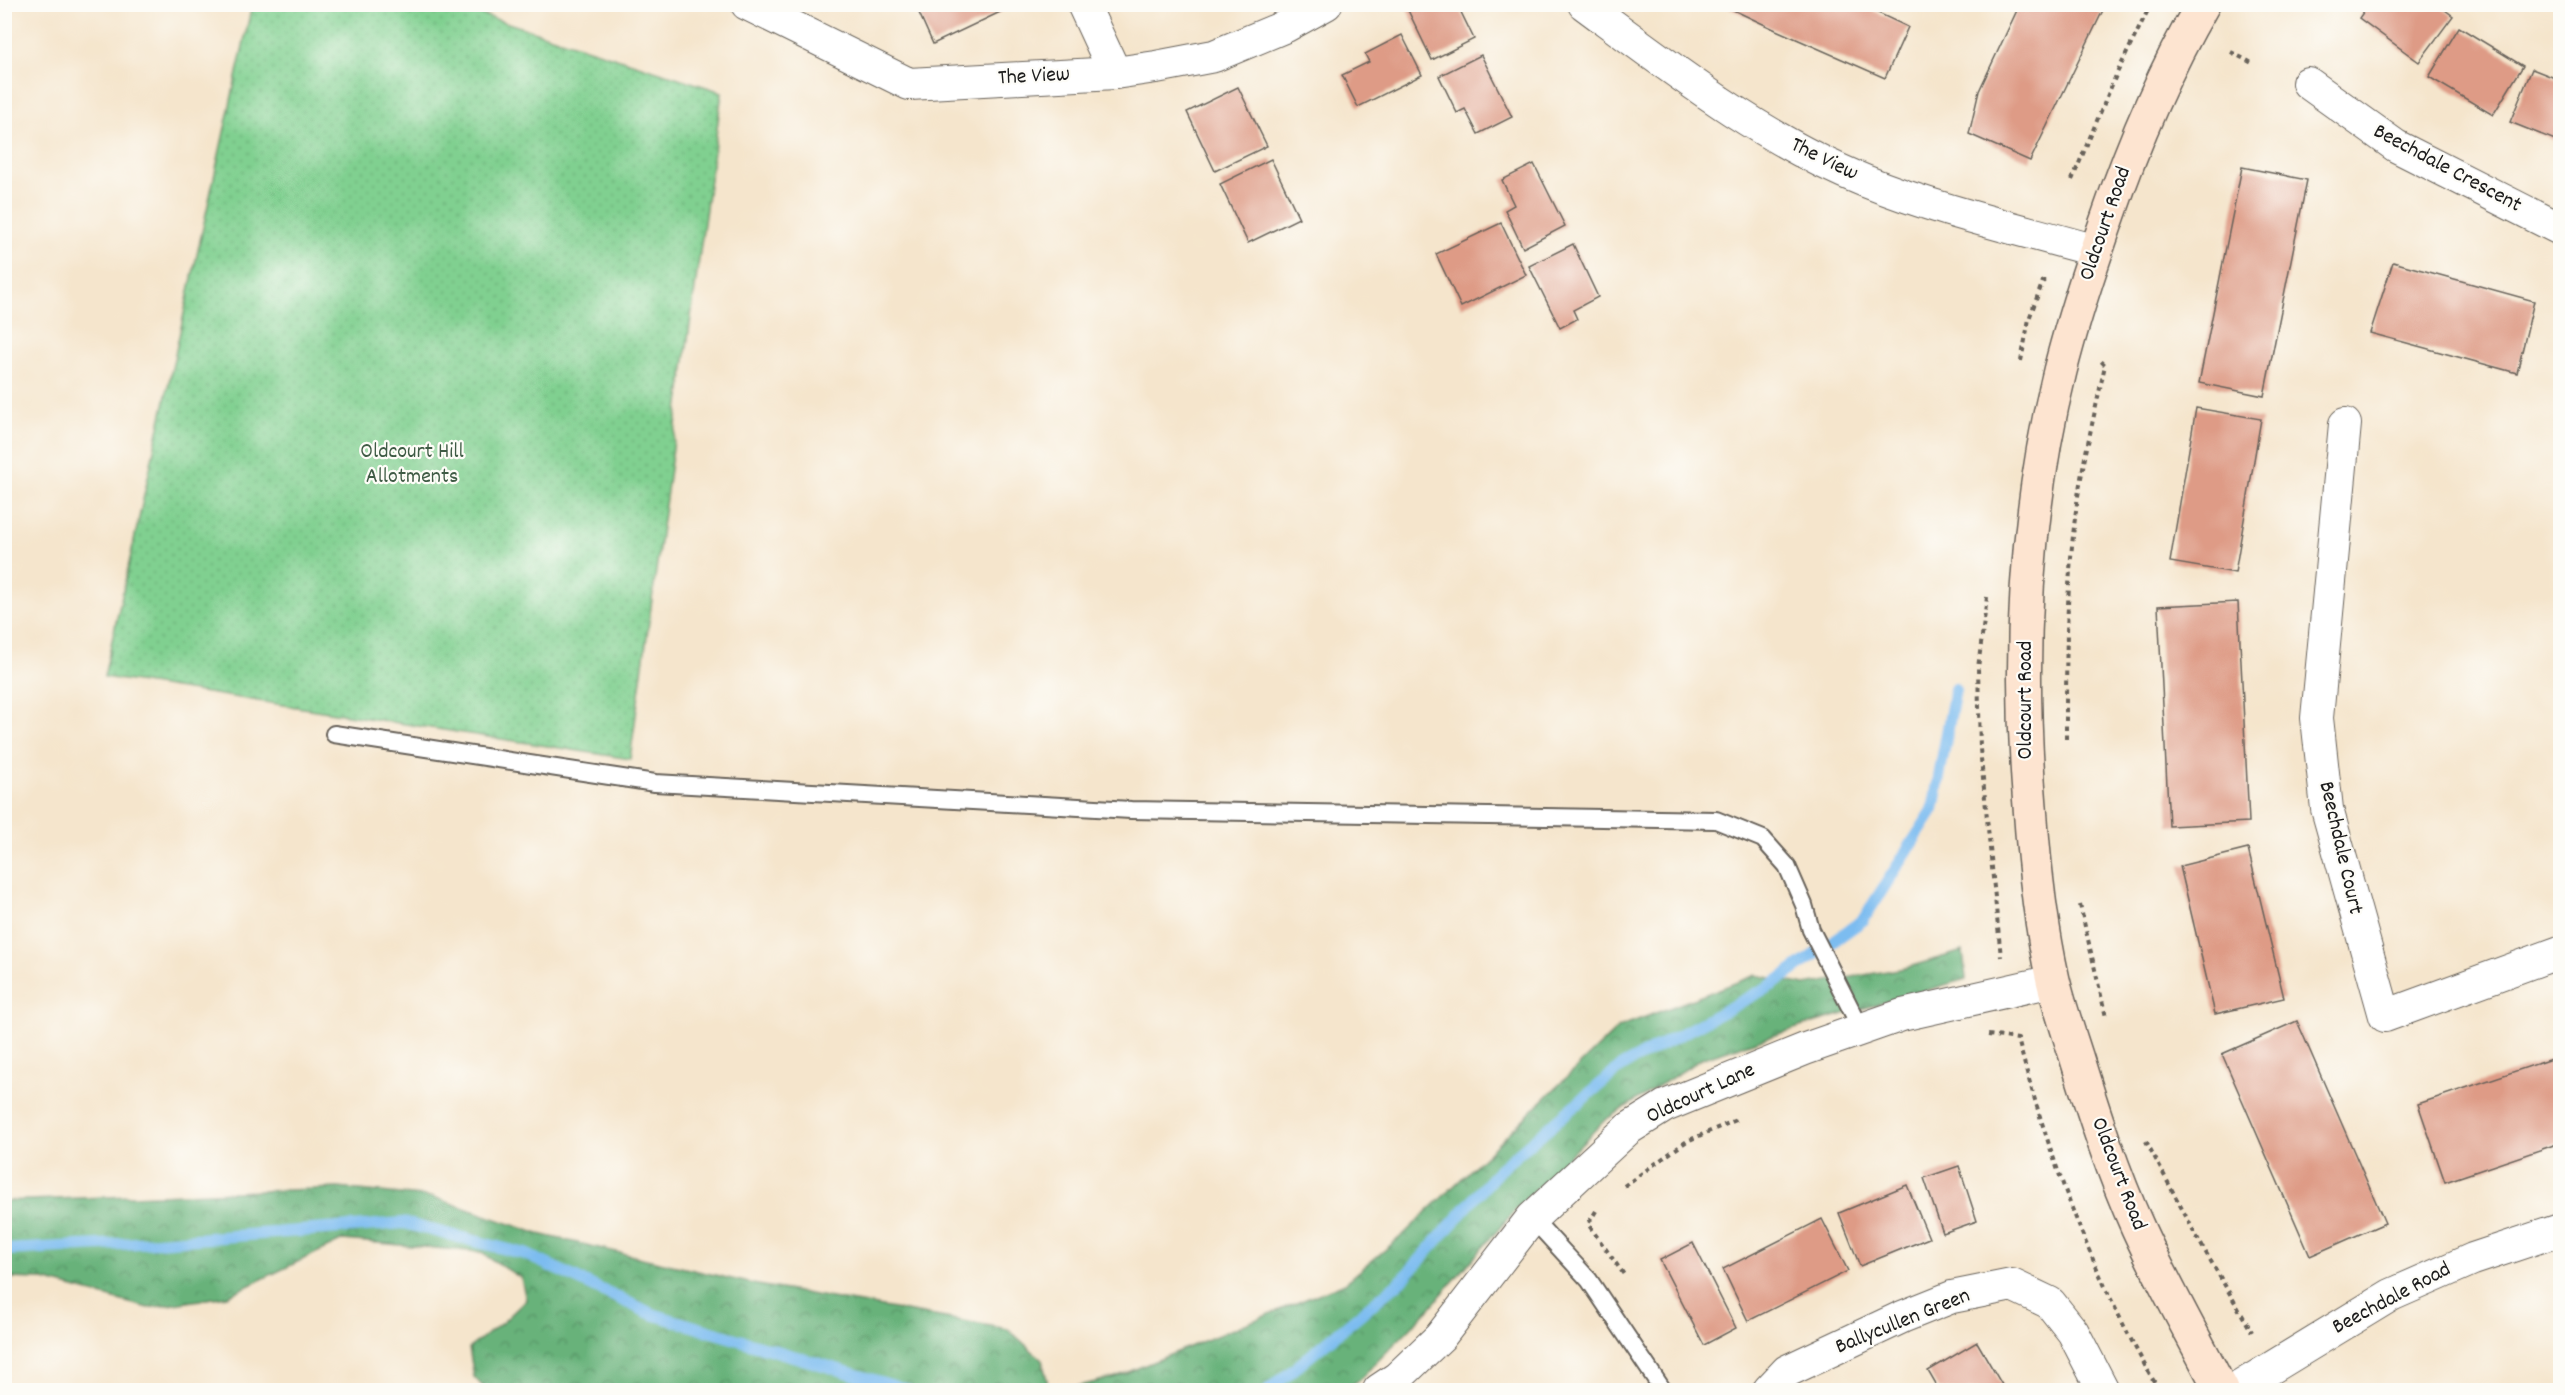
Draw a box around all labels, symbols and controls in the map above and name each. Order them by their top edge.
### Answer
street label: The View [997,60,1071,94]
street label: Beechdale Crescent [2367,117,2527,221]
street label: The View [1785,130,1863,190]
street label: Oldcourt Road [2072,163,2140,285]
park label: Oldcourt Hill Allotments [360,437,464,493]
street label: Oldcourt Road [2011,641,2042,759]
street label: Beechdale Court [2310,778,2370,918]
street label: Oldcourt Lane [1642,1055,1760,1133]
street label: Oldcourt Road [2082,1113,2154,1235]
street label: Beechdale Road [2327,1255,2457,1343]
street label: Ballycullen Green [1831,1281,1975,1363]

